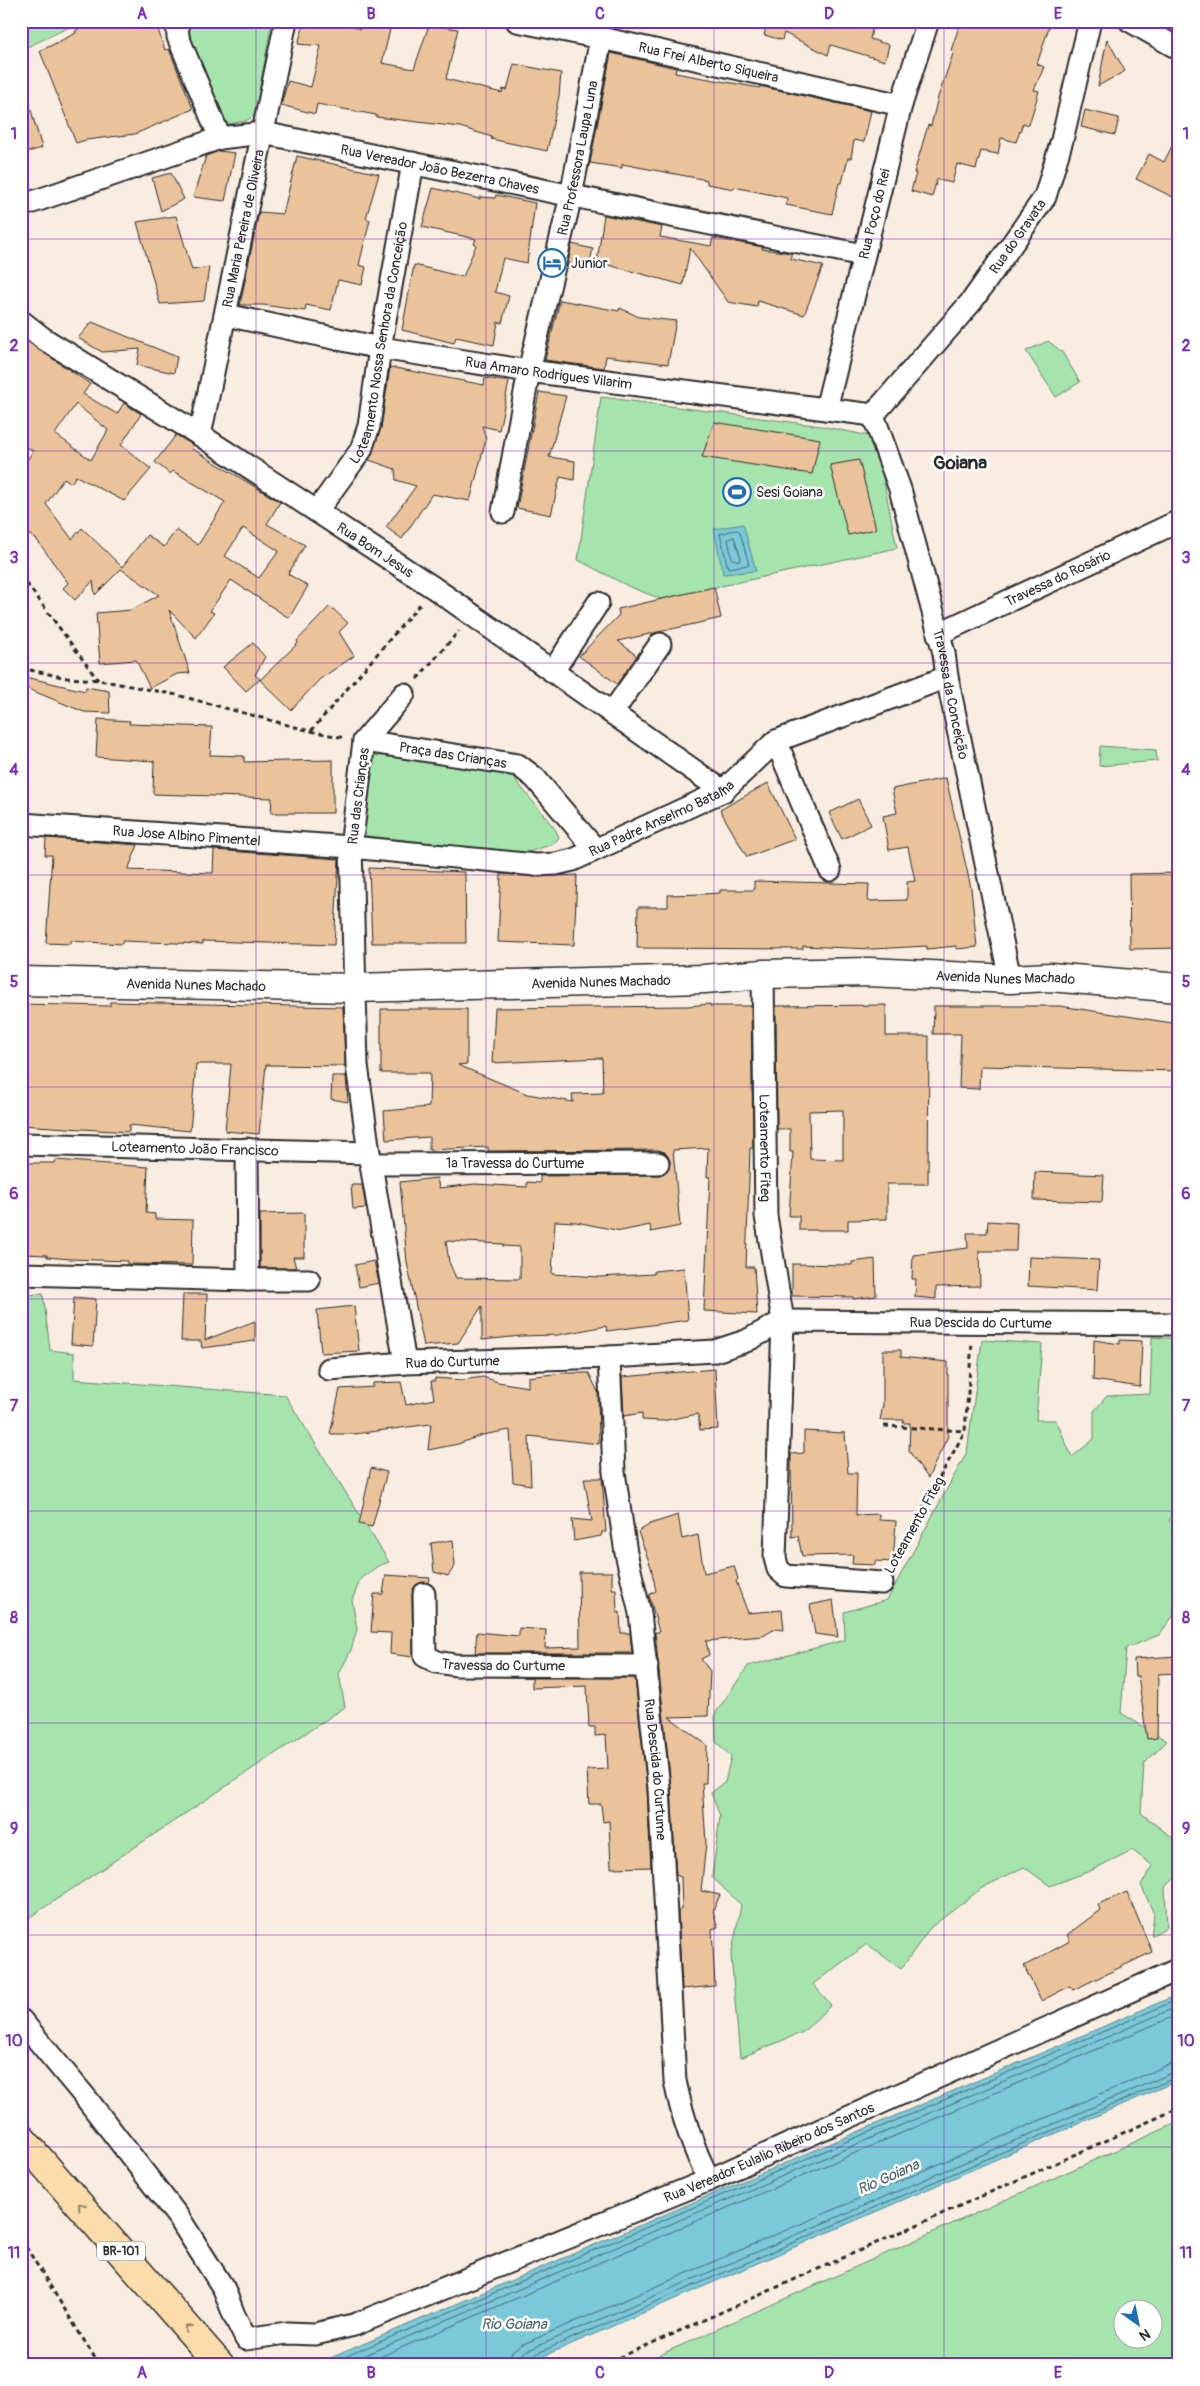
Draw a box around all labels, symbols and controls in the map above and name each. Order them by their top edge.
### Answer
text: A [137,4,148,24]
text: B [366,4,376,24]
text: C [595,4,605,24]
text: D [824,4,834,24]
text: E [1054,4,1063,24]
street label: Rua Frei Alberto Siqueira [637,39,780,86]
street label: Rua Professora Laupa Luna [554,79,602,237]
text: 1 [11,124,17,144]
text: 1 [1183,124,1189,144]
street label: Rua Vereador João Bezerra Chaves [339,141,541,198]
street label: Rua Maria Pereira de Oliveira [219,148,268,309]
street label: Rua Poço do Rei [855,167,894,261]
street label: Rua do Gravata [986,196,1050,277]
street label: Loteamento Nossa Senhora da Conceição [346,220,411,467]
hotel icon: Junior [537,248,567,278]
place label: Junior [571,255,608,272]
text: 2 [10,336,19,356]
text: 2 [1182,336,1191,356]
street label: Rua Amaro Rodrigues Vilarim [464,353,633,393]
district label: Goiana [933,451,987,475]
sports icon: Sesi Goiana [722,477,752,507]
place label: Sesi Goiana [756,484,823,501]
street label: Rua Bom Jesus [334,519,417,582]
street label: Travessa do Rosário [1002,546,1114,610]
text: 3 [10,548,19,568]
text: 3 [1182,548,1191,568]
street label: Travessa da Conceição [929,627,972,761]
street label: Praça das Crianças [398,739,509,772]
street label: Rua das Crianças [344,746,373,845]
text: 4 [9,760,19,780]
text: 4 [1181,760,1191,780]
street label: Rua Padre Anselmo Batalha [586,777,738,860]
street label: Rua Jose Albino Pimentel [112,822,261,850]
street label: Avenida Nunes Machado [935,967,1076,988]
text: 5 [10,972,19,992]
street label: Avenida Nunes Machado [531,972,671,992]
text: 5 [1182,972,1191,992]
street label: Avenida Nunes Machado [126,975,266,995]
street label: Loteamento Fiteg [755,1094,774,1202]
street label: Loteamento João Francisco [111,1138,279,1160]
street label: 1ª Travessa do Curtume [446,1155,584,1172]
text: 6 [9,1184,19,1204]
text: 6 [1181,1184,1191,1204]
street label: Rua Descida do Curtume [909,1314,1052,1332]
street label: Rua do Curtume [405,1352,500,1372]
text: 7 [10,1396,19,1416]
text: 7 [1182,1396,1191,1416]
street label: Loteamento Fiteg [881,1474,948,1577]
text: 8 [10,1608,18,1628]
text: 8 [1182,1608,1190,1628]
street label: Travessa do Curtume [440,1655,565,1675]
street label: Rua Descida do Curtume [640,1698,670,1841]
text: 9 [10,1819,18,1839]
text: 9 [1182,1819,1190,1839]
text: 10 [5,2031,23,2051]
text: 10 [1177,2031,1195,2051]
street label: Rua Vereador Eulalio Ribeiro dos Santos [661,2099,878,2207]
water label: Rio Goiana [854,2155,923,2199]
one-way arrow [77,2202,86,2211]
road number: BR-101 [97,2242,145,2260]
text: 11 [8,2243,20,2263]
text: 11 [1180,2243,1192,2263]
north arrow [1112,2298,1162,2348]
water label: Rio Goiana [481,2315,548,2334]
one-way arrow [185,2325,193,2334]
text: N [1136,2325,1153,2344]
text: A [137,2363,148,2383]
text: B [366,2363,376,2383]
text: C [595,2363,605,2383]
text: D [824,2363,834,2383]
text: E [1054,2363,1063,2383]

